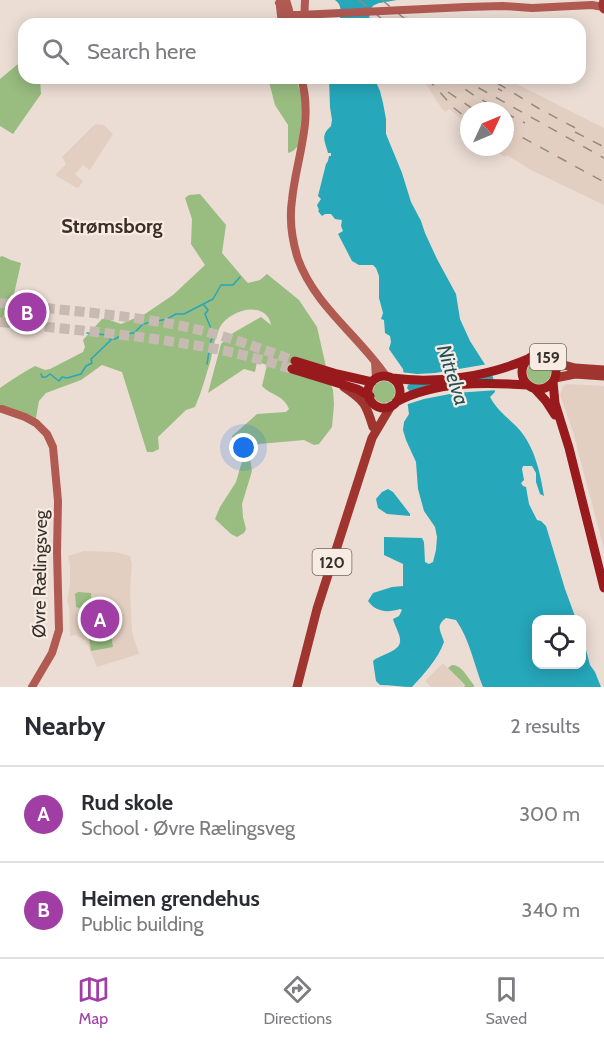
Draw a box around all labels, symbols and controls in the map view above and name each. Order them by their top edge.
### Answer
search box [18,18,586,84]
icon: search [39,35,72,68]
text: Search here [87,38,196,65]
north arrow [460,102,514,156]
district label: Strømsborg [61,214,163,238]
pin: B [8,290,46,334]
water label: Nittelva [432,342,474,408]
road number: 159 [530,344,566,370]
your location [229,433,258,462]
street label: Øvre Rælingsveg [28,509,52,638]
road number: 120 [312,549,352,575]
pin: A [80,596,120,642]
map controls [532,615,586,669]
button: locate [532,615,586,669]
text: Nearby [24,710,105,742]
text: 2 results [510,714,580,738]
text: Rud skole [81,789,173,816]
text: A [37,802,50,826]
text: 300 m [519,802,580,826]
text: School · Øvre Rælingsveg [81,816,295,840]
text: Heimen grendehus [81,885,260,912]
text: B [37,898,50,922]
text: 340 m [522,898,580,922]
text: Public building [81,912,203,936]
tab: Map [77,973,110,1028]
tab: Directions [264,973,332,1028]
tab: Saved [486,973,527,1028]

